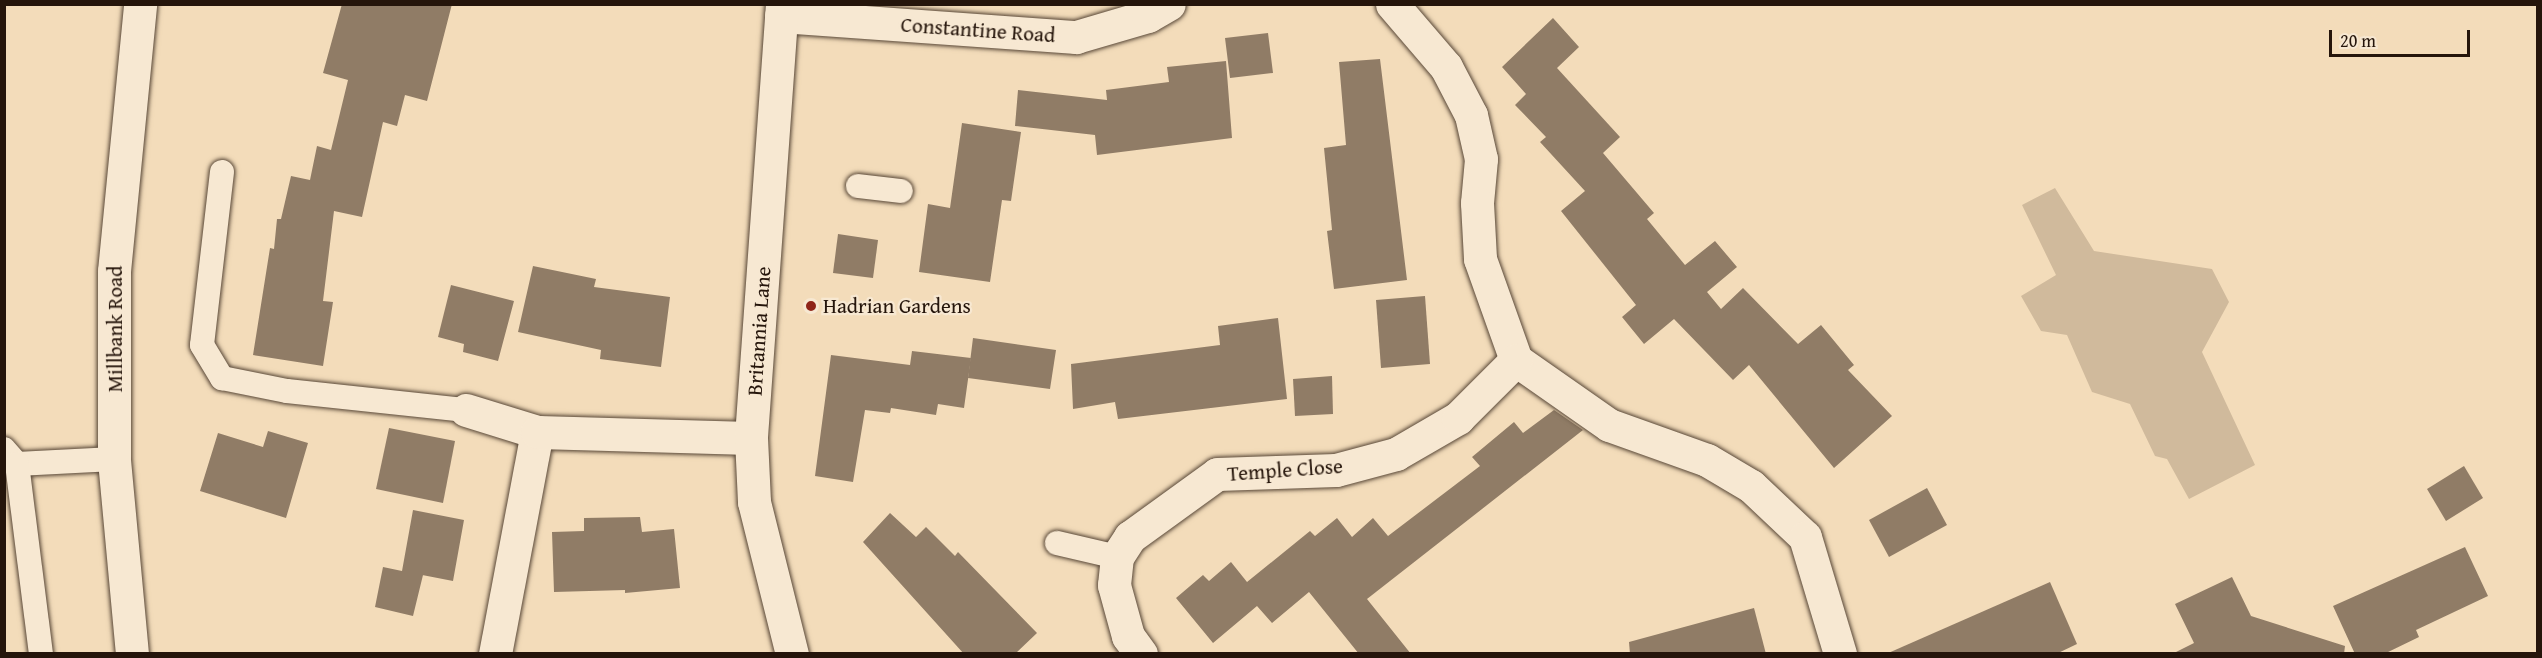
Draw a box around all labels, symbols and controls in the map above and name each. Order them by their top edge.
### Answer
street label: Constantine Road [900,12,1056,48]
scale bar [2332,18,2473,56]
text: 20 m [2340,27,2376,54]
street label: Britannia Lane [742,265,776,397]
street label: Millbank Road [102,266,128,392]
place label: Hadrian Gardens [823,293,971,319]
marker: Hadrian Gardens [804,299,818,313]
street label: Temple Close [1226,453,1344,487]

